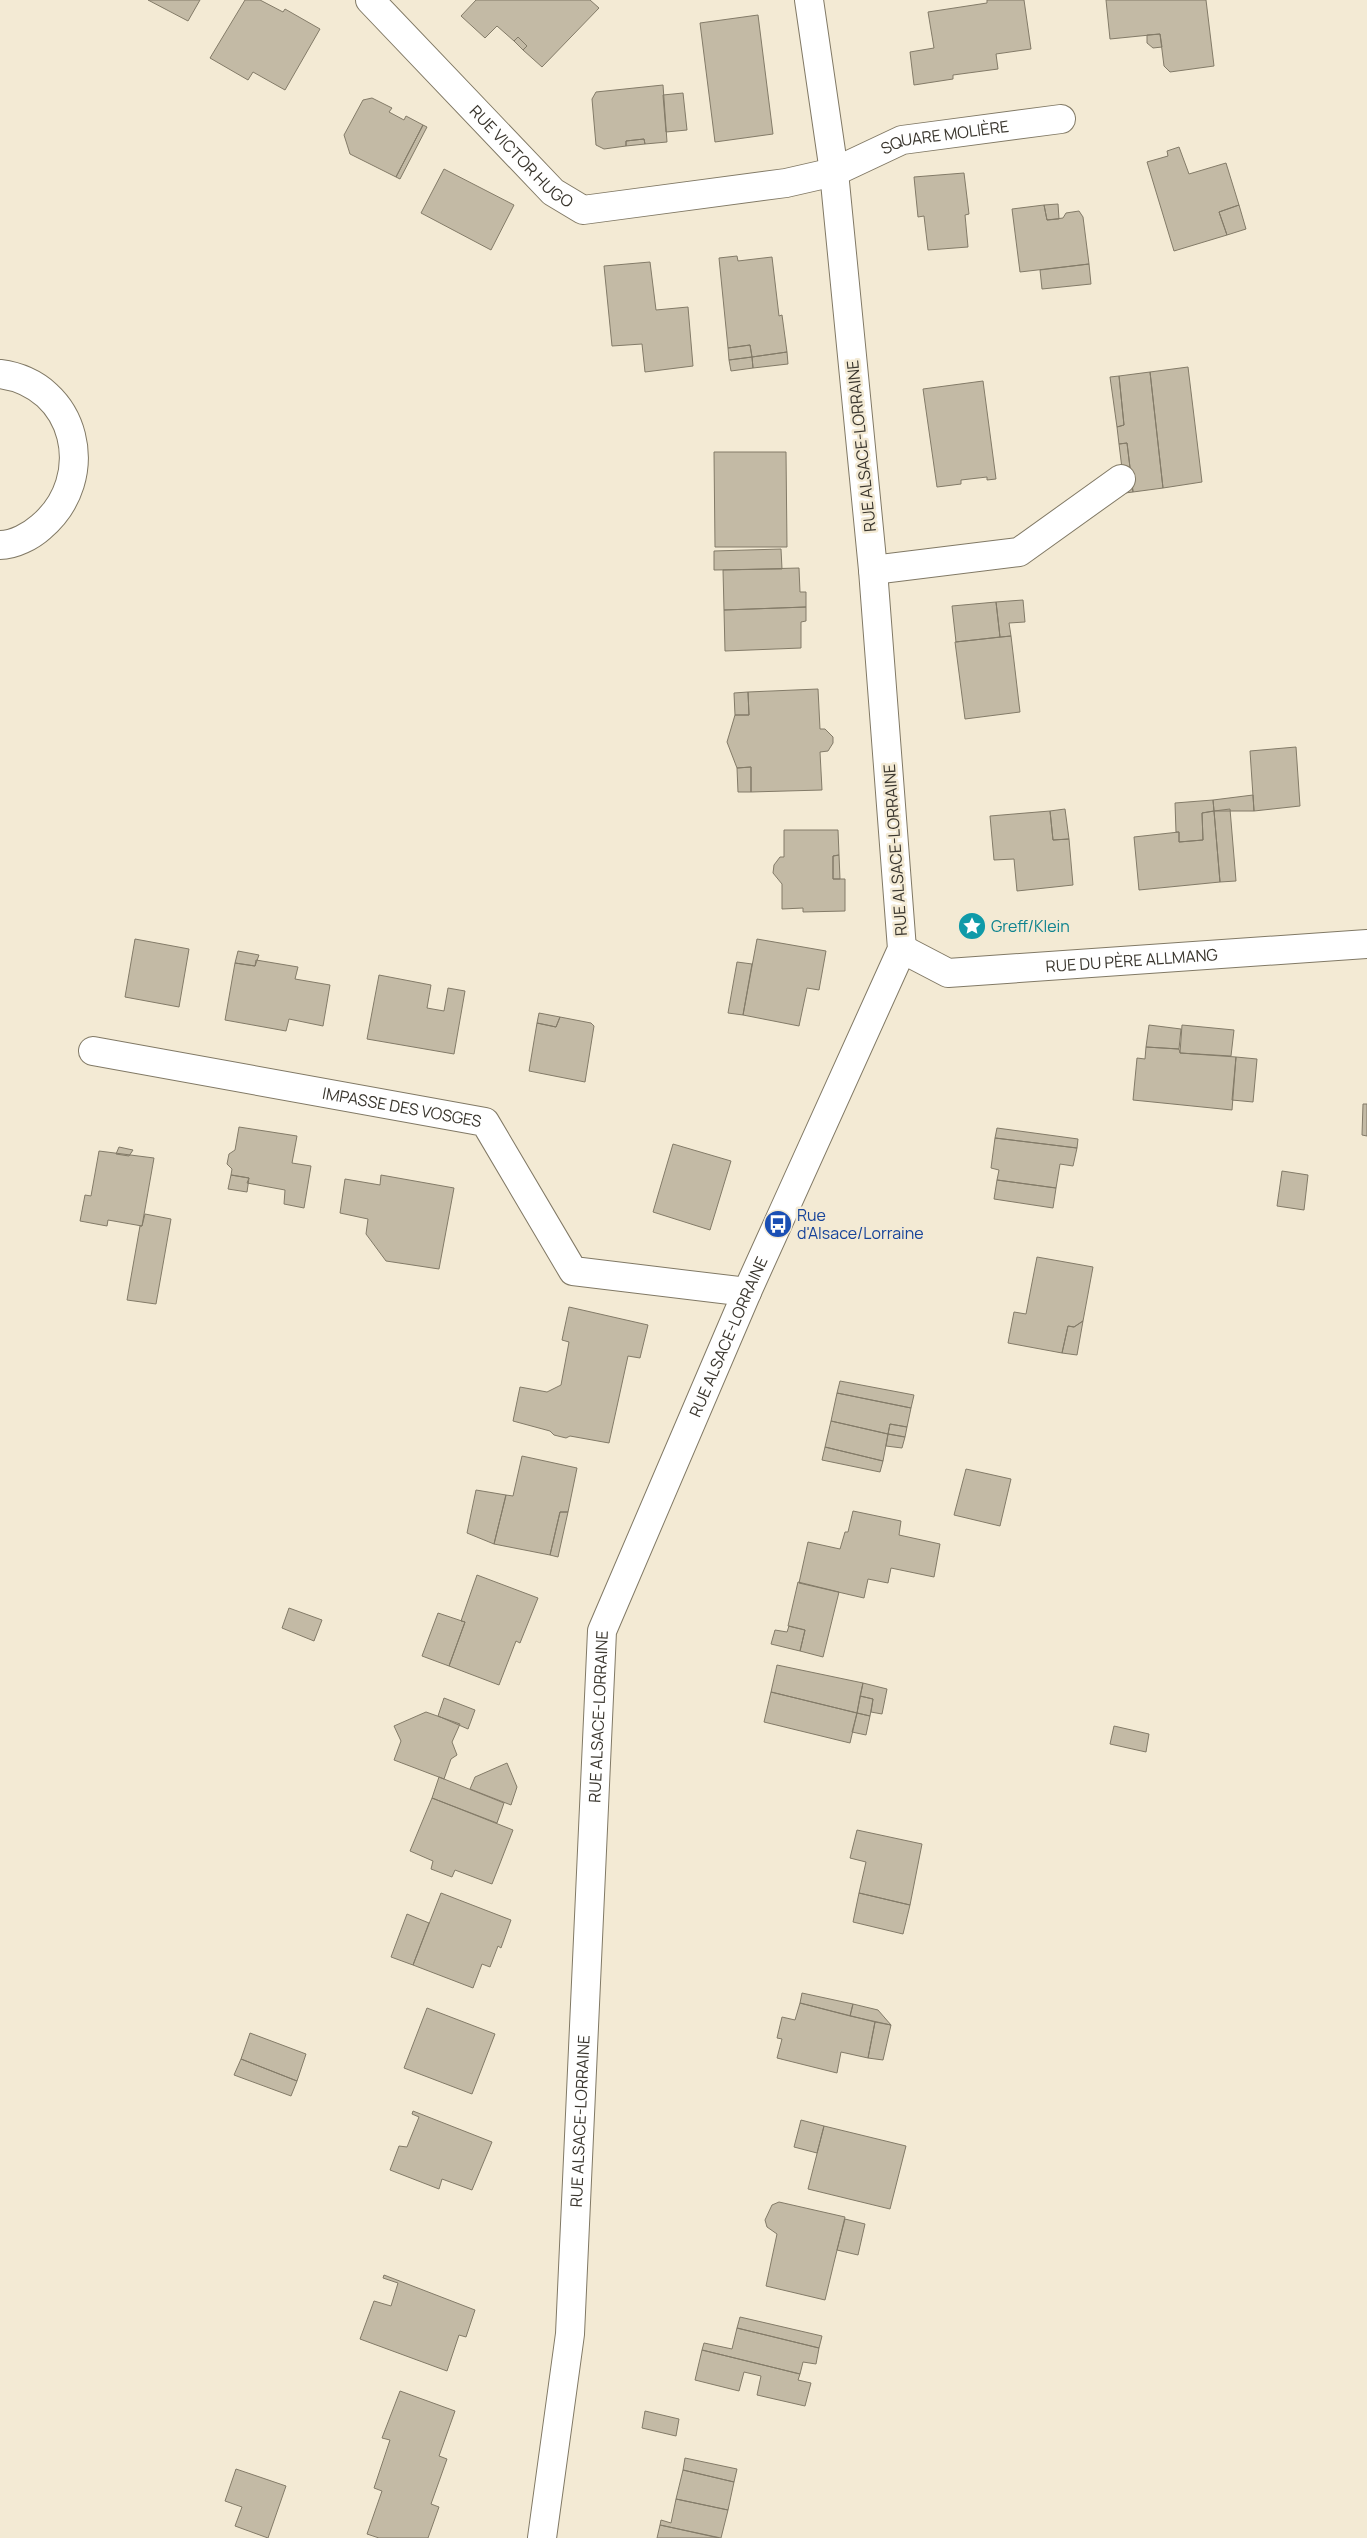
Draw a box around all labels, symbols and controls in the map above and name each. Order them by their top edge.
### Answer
street label: RUE VICTOR HUGO [465,100,578,213]
street label: SQUARE MOLIÈRE [877,115,1010,160]
street label: RUE ALSACE-LORRAINE [841,359,881,533]
street label: RUE ALSACE-LORRAINE [878,763,912,937]
place icon: Greff/Klein [957,911,987,941]
place label: Greff/Klein [991,915,1070,937]
street label: RUE DU PÈRE ALLMANG [1045,943,1218,977]
street label: IMPASSE DES VOSGES [321,1082,483,1132]
place label: Rue d'Alsace/Lorraine [797,1204,924,1244]
bus stop icon: Rue d'Alsace/Lorraine [763,1209,793,1239]
street label: RUE ALSACE-LORRAINE [684,1253,773,1420]
street label: RUE ALSACE-LORRAINE [583,1630,613,1803]
street label: RUE ALSACE-LORRAINE [565,2034,595,2208]

